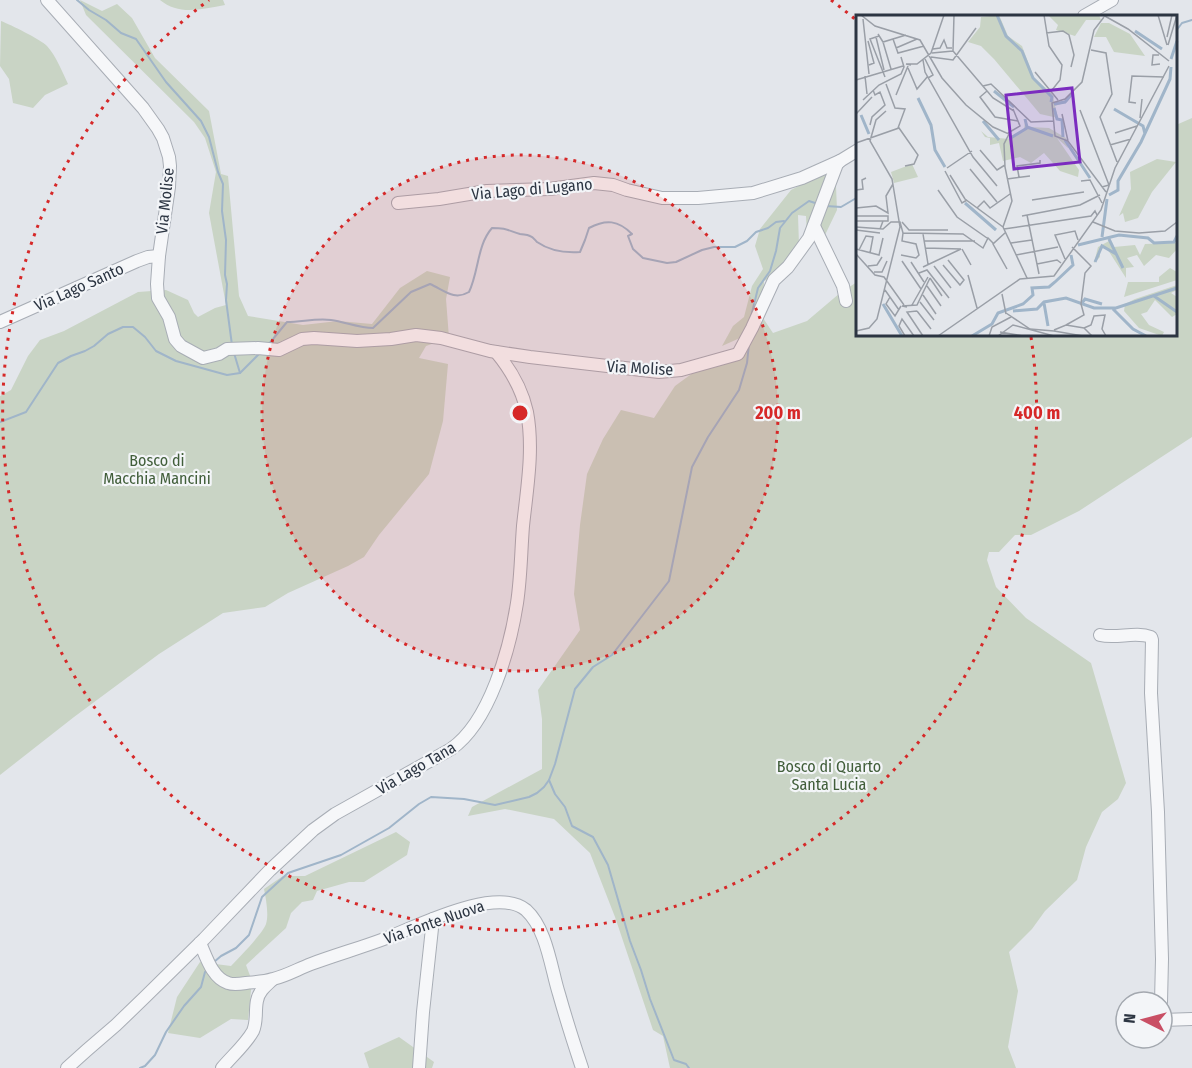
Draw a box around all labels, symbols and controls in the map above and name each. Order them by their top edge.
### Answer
inset map [856,15,1177,336]
street label: Via Molise [152,167,178,235]
street label: Via Lago di Lugano [471,174,593,204]
street label: Via Lago Santo [32,259,126,315]
street label: Via Molise [606,357,674,379]
text: 200 m [754,402,801,424]
text: 400 m [1014,402,1060,424]
centre of rings [510,403,530,423]
park label: Bosco di Macchia Mancini [103,451,211,488]
street label: Via Lago Tana [373,738,459,798]
park label: Bosco di Quarto Santa Lucia [777,757,881,794]
street label: Via Fonte Nuova [381,896,487,948]
north arrow [1114,990,1174,1050]
text: N [1120,1013,1140,1024]

